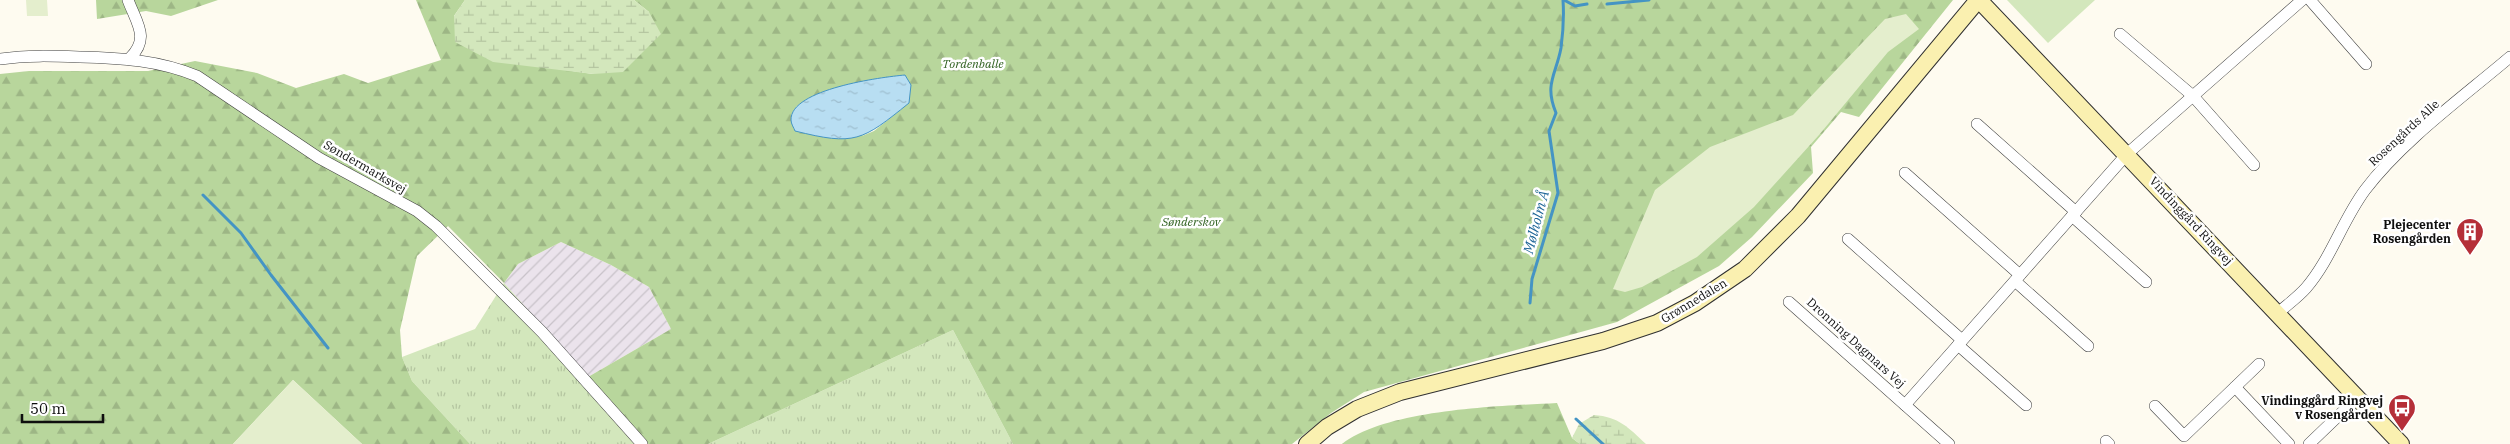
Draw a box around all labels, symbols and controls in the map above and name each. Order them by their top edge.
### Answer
park label: Tordenballe [942,56,1004,71]
street label: Rosengårds Alle [2365,96,2442,169]
street label: Søndermarksvej [321,137,409,196]
street label: Vindinggård Ringvej [2147,173,2236,268]
water label: Mølholm Å [1518,188,1553,256]
park label: Sønderskov [1161,214,1222,229]
place label: Plejecenter Rosengården [2373,217,2451,246]
building icon: Plejecenter Rosengården [2455,217,2485,256]
street label: Grønnedalen [1658,275,1730,326]
street label: Dronning Dagmars Vej [1804,294,1909,391]
scale bar [22,392,104,424]
place label: Vindinggård Ringvej v Rosengården [2261,393,2383,422]
bus stop icon: Vindinggård Ringvej v Rosengården [2387,393,2417,432]
text: 50 m [30,399,66,418]

